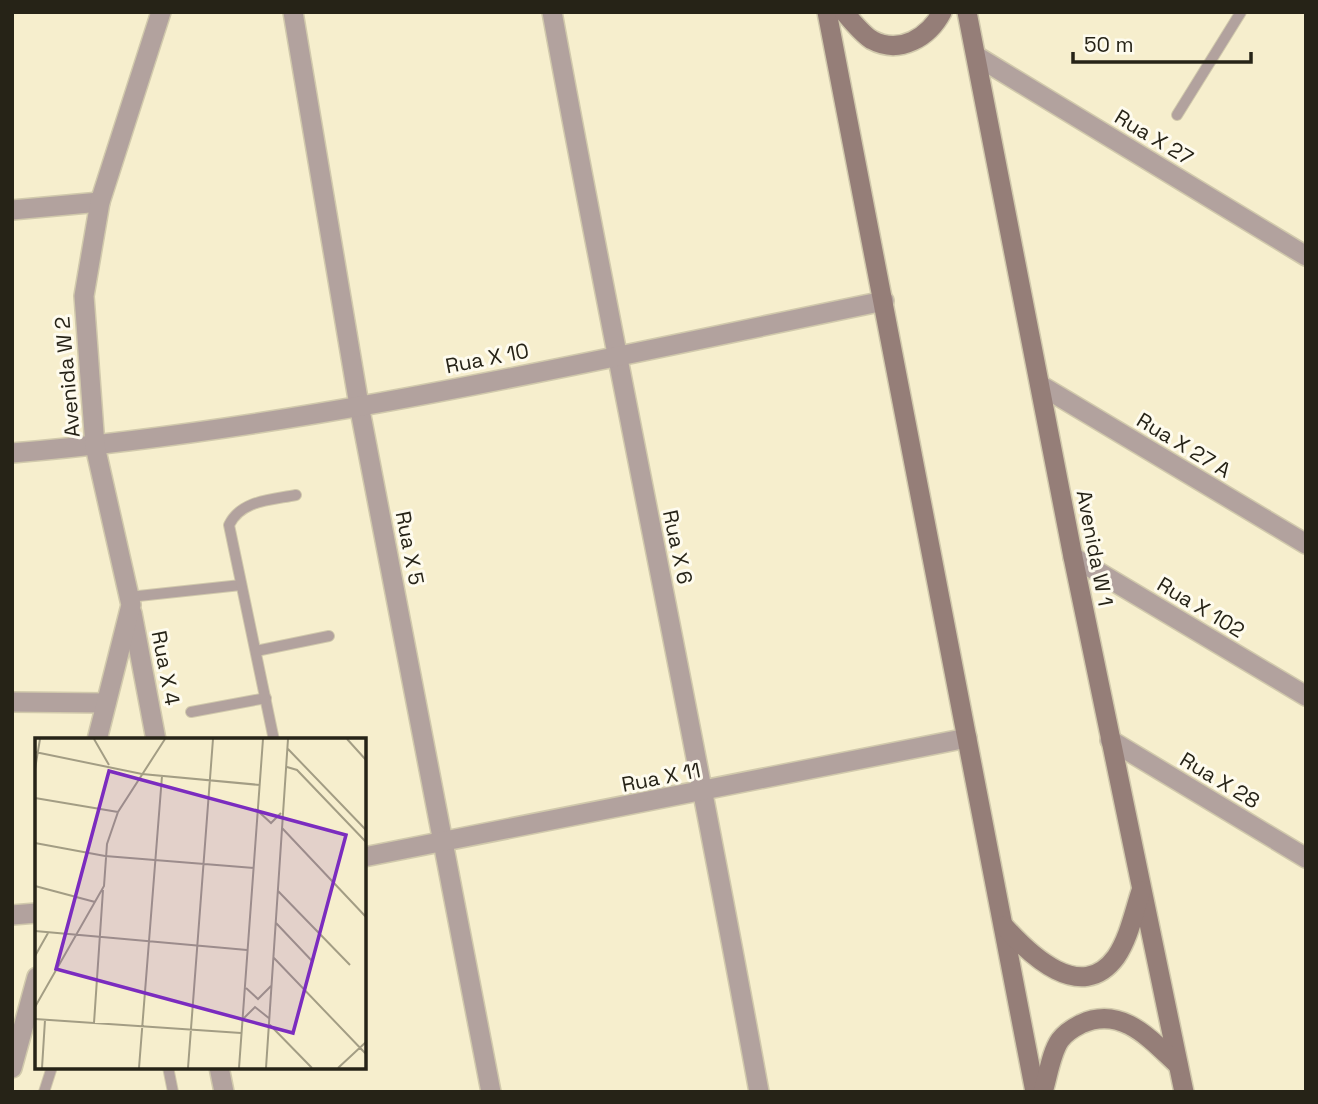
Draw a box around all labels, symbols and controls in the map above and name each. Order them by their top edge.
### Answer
scale bar [1073,21,1252,65]
text: 50 m [1084,31,1134,58]
street label: Rua X 27 [1110,103,1198,171]
street label: Avenida W 2 [48,315,86,439]
street label: Rua X 10 [443,337,531,379]
street label: Rua X 27 A [1132,406,1236,484]
street label: Avenida W 1 [1071,488,1119,608]
street label: Rua X 6 [657,507,699,587]
street label: Rua X 5 [390,509,430,587]
street label: Rua X 102 [1152,570,1250,644]
street label: Rua X 4 [146,628,186,708]
inset map [35,738,366,1069]
street label: Rua X 28 [1175,746,1265,814]
street label: Rua X 11 [619,756,703,798]

